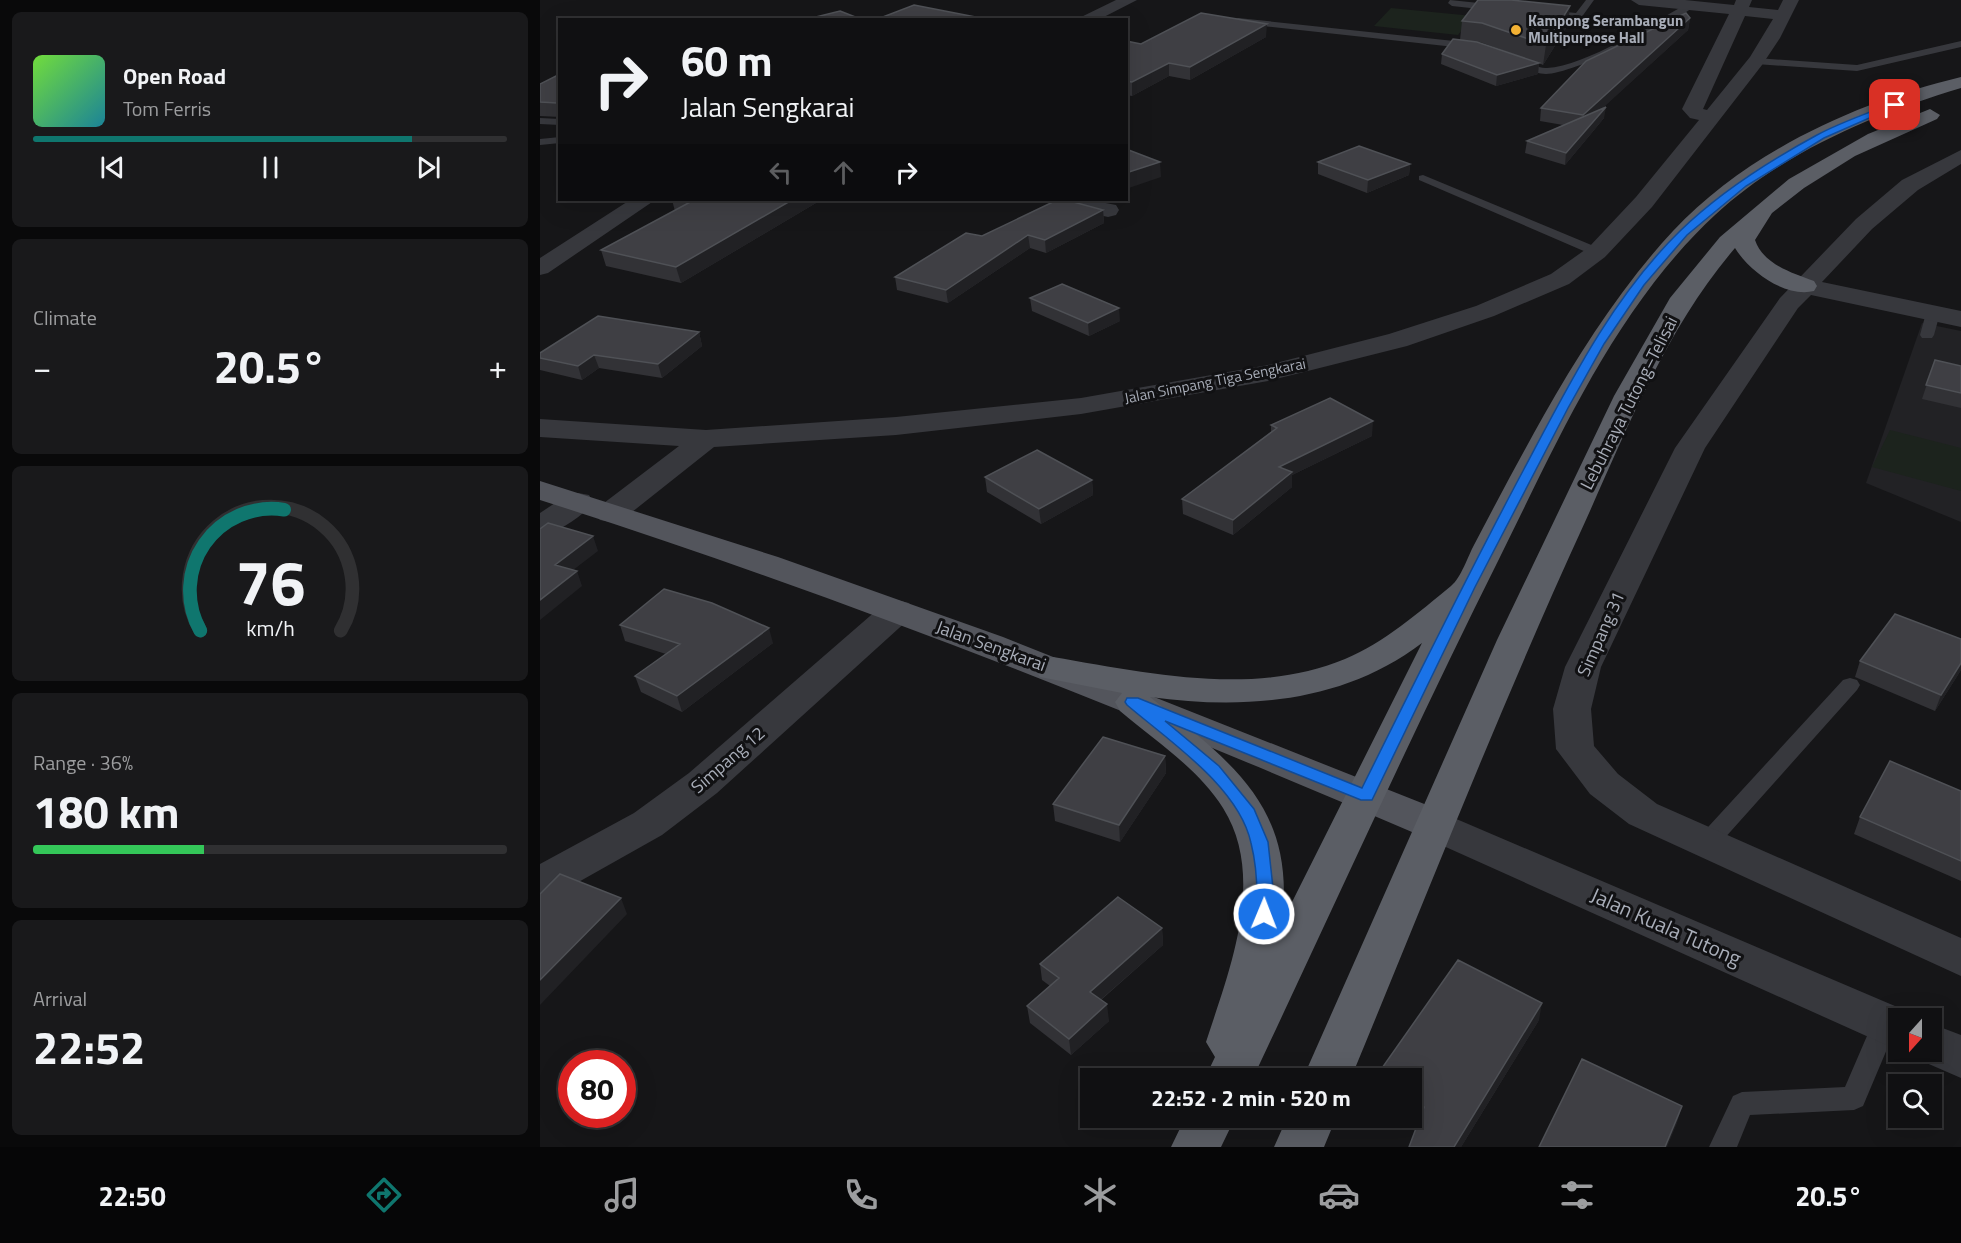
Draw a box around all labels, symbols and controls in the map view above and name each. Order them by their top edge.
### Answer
place label: Kampong Serambangun Multipurpose Hall [1528,9,1683,49]
marker: Kampong Serambangun Multipurpose Hall [1509,23,1523,37]
text: 60 m [681,28,773,92]
icon: right [582,42,660,120]
text: Open Road [123,59,226,93]
pin [1869,79,1920,130]
text: Jalan Sengkarai [681,86,854,127]
icon: arrive [1878,88,1911,121]
text: Tom Ferris [123,93,211,124]
icon: previous [96,151,129,184]
icon: pause [254,151,287,184]
icon: next [412,151,445,184]
icon: left [764,156,797,189]
icon: ahead [827,156,860,189]
icon: right [890,156,923,189]
text: Climate [33,302,97,333]
street label: Lebuhraya Tutong–Telisai [1573,311,1684,494]
text: 20.5° [214,332,326,400]
text: − [33,342,51,392]
text: + [489,342,507,392]
street label: Jalan Simpang Tiga Sengkarai [1122,352,1308,409]
text: 76 [235,534,305,629]
street label: Simpang 31 [1570,587,1631,681]
text: km/h [246,612,294,644]
street label: Jalan Sengkarai [932,613,1050,678]
street label: Simpang 12 [685,720,771,799]
text: Range · 36% [33,747,133,778]
text: 180 km [33,777,179,845]
street label: Jalan Kuala Tutong [1586,879,1747,974]
position arrow [1232,882,1296,946]
text: Arrival [33,983,87,1014]
north arrow [1888,1008,1942,1062]
map controls [1888,1008,1942,1128]
text: 22:52 [33,1013,145,1081]
speed limit sign: 80 [558,1050,636,1128]
button: search [1888,1074,1942,1128]
text: 22:52 · 2 min · 520 m [1151,1081,1351,1115]
icon: directions [363,1174,405,1216]
icon: music [601,1174,643,1216]
icon: phone [840,1174,882,1216]
icon: climate [1079,1174,1121,1216]
icon: car [1318,1174,1360,1216]
icon: filters [1556,1174,1598,1216]
text: 22:50 [98,1175,166,1216]
text: 20.5° [1795,1175,1863,1216]

